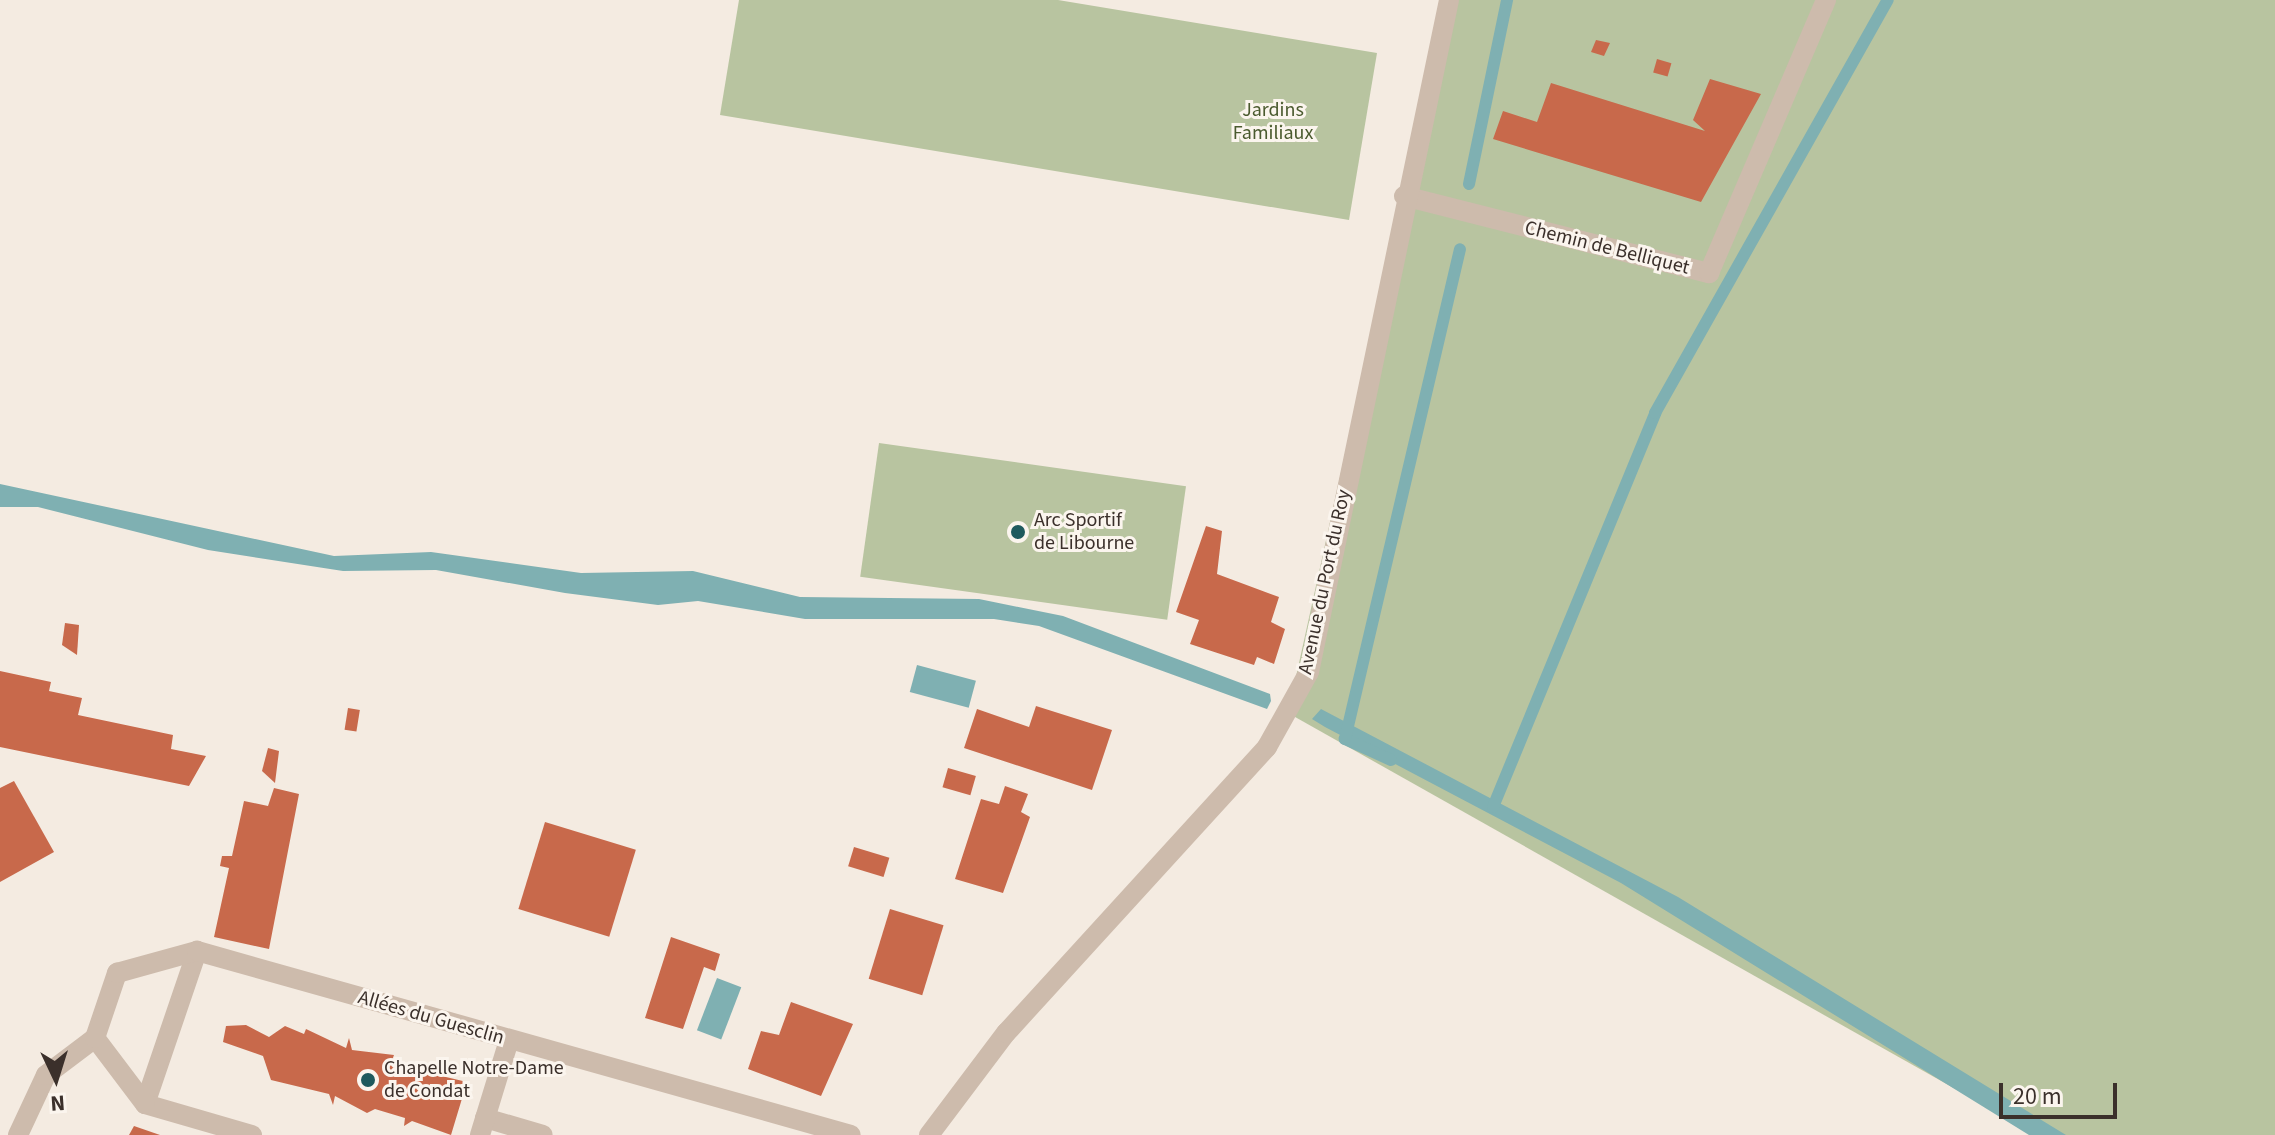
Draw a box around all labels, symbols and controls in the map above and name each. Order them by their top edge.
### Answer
park label: Jardins Familiaux [1233,98,1313,145]
street label: Chemin de Belliquet [1522,216,1692,280]
street label: Avenue du Port du Roy [1294,487,1356,677]
place label: Arc Sportif de Libourne [1034,508,1134,555]
marker: Arc Sportif de Libourne [1009,523,1027,541]
street label: Allées du Guesclin [355,986,507,1050]
north arrow [16,1039,96,1119]
place label: Chapelle Notre-Dame de Condat [384,1056,564,1103]
scale bar [2003,1067,2121,1117]
marker: Chapelle Notre-Dame de Condat [359,1071,377,1089]
text: 20 m [2013,1079,2062,1114]
text: N [49,1086,66,1119]

